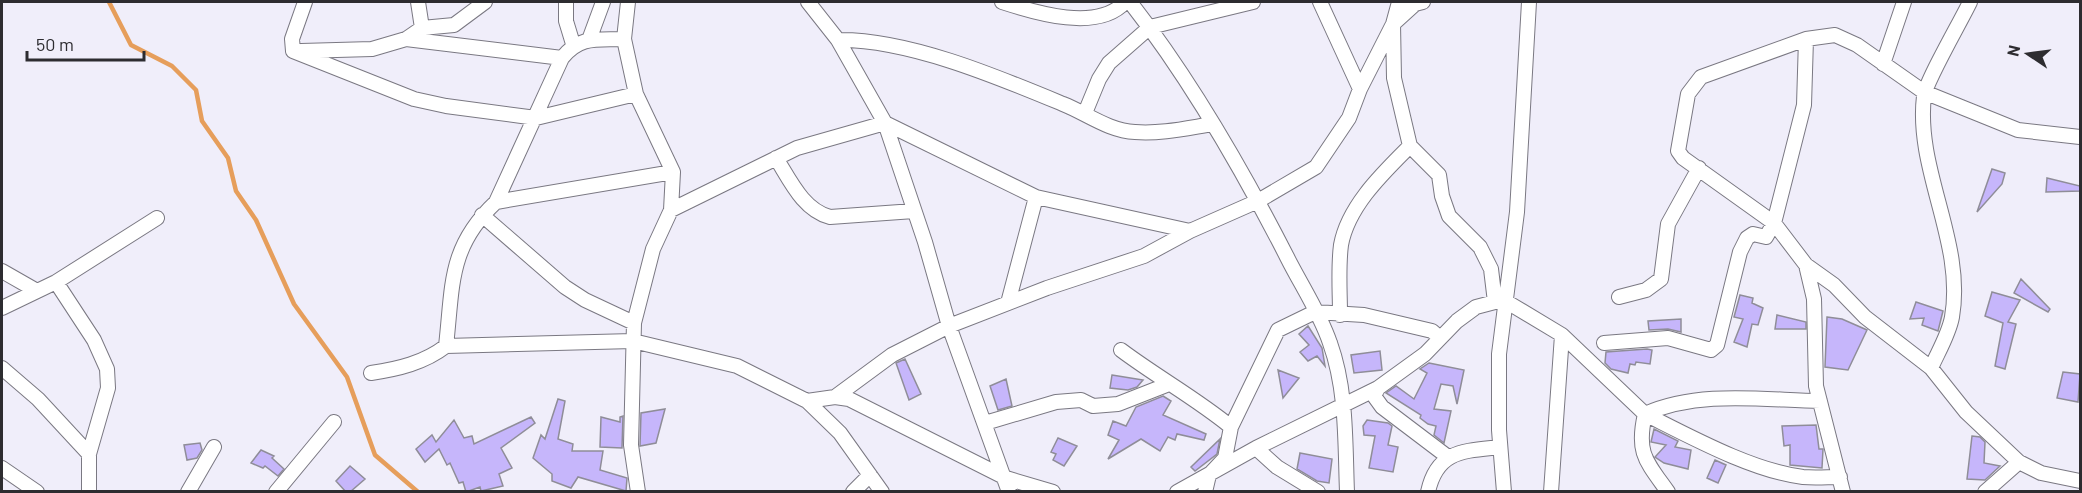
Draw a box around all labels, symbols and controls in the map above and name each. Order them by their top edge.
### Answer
scale bar [27,24,144,62]
north arrow [1998,24,2058,84]
text: 50 m [36,33,74,55]
text: N [2002,43,2023,58]

